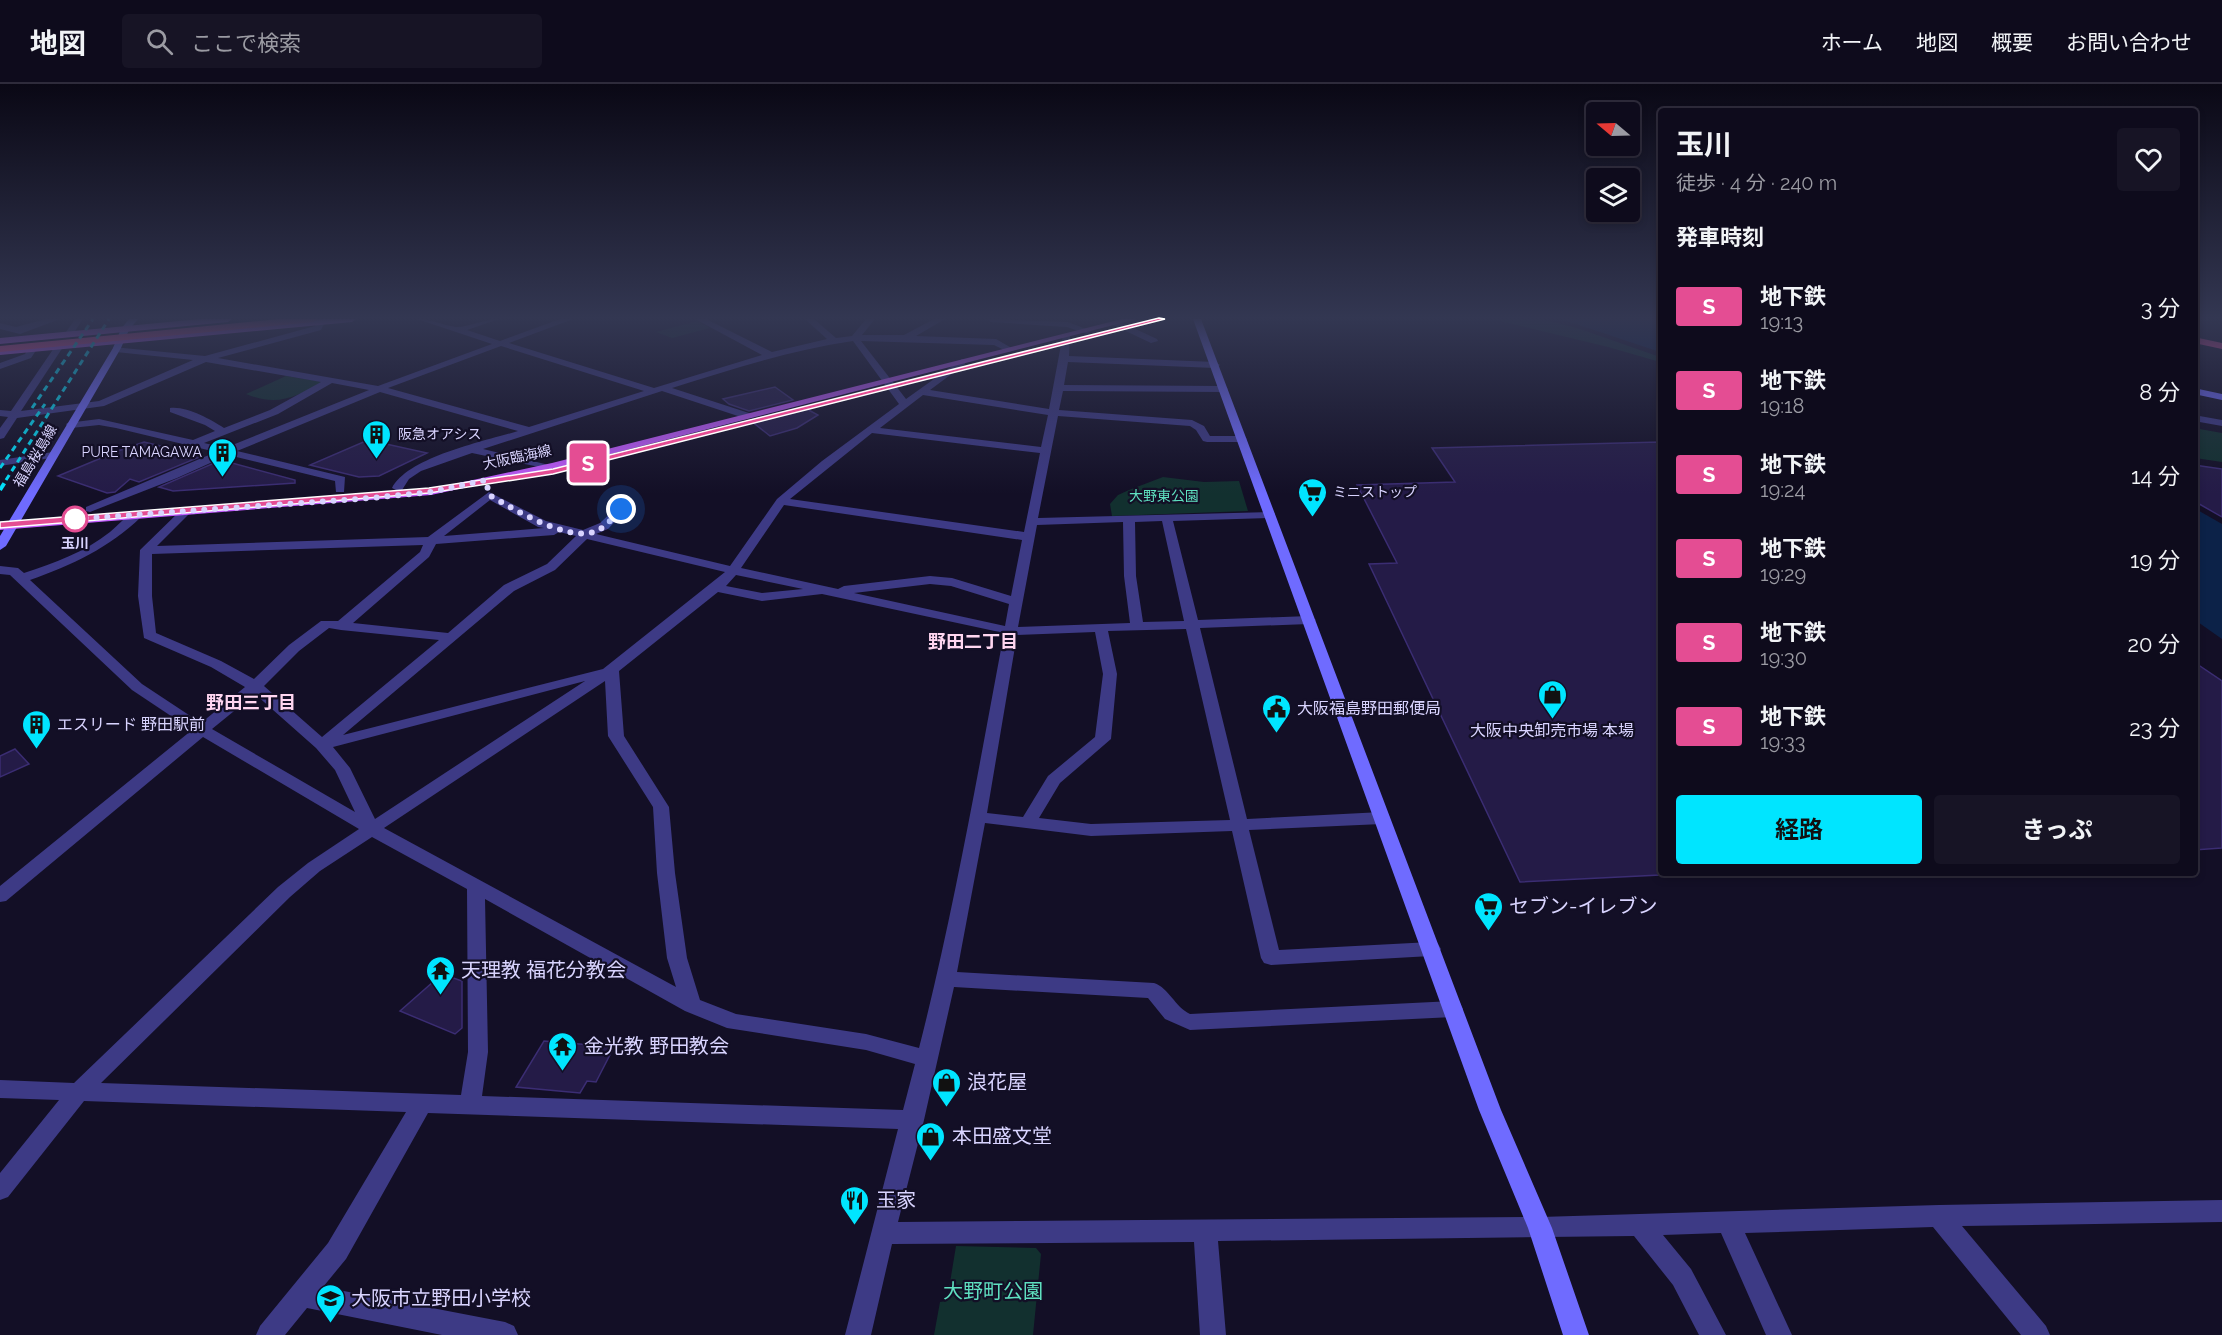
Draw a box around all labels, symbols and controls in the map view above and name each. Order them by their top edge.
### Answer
search box [122,14,542,68]
icon: search [143,25,176,58]
text: 地図 [30,27,86,60]
text: ここで検索 [191,30,301,56]
text: ホーム [1821,30,1883,55]
text: 地図 [1916,30,1958,55]
text: 概要 [1991,30,2033,55]
text: お問い合わせ [2066,30,2192,55]
north arrow [1586,102,1640,156]
map controls [1586,102,1640,222]
text: 玉川 [1676,128,1732,161]
button: heart [2117,128,2180,191]
button: layers [1586,168,1640,222]
text: 徒歩 · 4 分 · 240 m [1676,171,1837,195]
text: 発車時刻 [1676,224,1764,250]
text: 地下鉄 [1760,283,1826,309]
text: S [1703,294,1715,319]
text: 3 分 [2141,295,2180,321]
text: 19:13 [1760,310,1803,334]
text: 地下鉄 [1760,367,1826,393]
text: S [1703,378,1715,403]
text: 8 分 [2139,379,2180,405]
text: 19:18 [1760,394,1804,418]
building icon: 阪急オアシス [361,418,393,460]
street label: 福島桜島線 [10,422,60,490]
place label: 阪急オアシス [398,426,481,442]
building icon: PURE TAMAGAWA [207,436,239,478]
street label: 大阪臨海線 [481,442,553,472]
place label: PURE TAMAGAWA [82,444,203,460]
line badge: S [568,444,608,482]
text: S [582,451,594,476]
text: 地下鉄 [1760,451,1826,477]
text: S [1703,462,1715,487]
text: 14 分 [2131,463,2180,489]
supermarket icon: ミニストップ [1296,476,1328,518]
text: 19:24 [1760,478,1805,502]
place label: ミニストップ [1333,484,1417,500]
park label: 大野東公園 [1129,488,1199,504]
your location [606,494,636,524]
marker: 玉川 [62,506,88,532]
place label: 玉川 [61,535,89,551]
text: 地下鉄 [1760,535,1826,561]
text: S [1703,546,1715,571]
text: 19 分 [2130,547,2180,573]
text: 19:29 [1760,562,1806,586]
text: 地下鉄 [1760,619,1826,645]
text: S [1703,630,1715,655]
district label: 野田二丁目 [928,631,1018,652]
text: 20 分 [2127,631,2180,657]
text: 19:30 [1760,646,1807,670]
shop icon: 大阪中央卸売市場 本場 [1536,678,1568,720]
district label: 野田三丁目 [206,692,296,713]
public building icon: 大阪福島野田郵便局 [1260,692,1292,734]
place label: 大阪福島野田郵便局 [1297,699,1441,718]
text: 地下鉄 [1760,703,1826,729]
building icon: エスリード 野田駅前 [20,708,52,750]
text: S [1703,714,1715,739]
place label: エスリード 野田駅前 [57,715,205,734]
text: 23 分 [2129,715,2180,741]
place label: 大阪中央卸売市場 本場 [1470,721,1634,740]
text: 19:33 [1760,730,1805,754]
button: 経路 [1676,795,1922,864]
button: きっぷ [1934,795,2180,864]
supermarket icon: セブン-イレブン [1472,890,1504,932]
place label: セブン-イレブン [1509,894,1657,918]
temple icon: 天理教 福花分教会 [424,954,456,996]
place label: 天理教 福花分教会 [461,958,626,982]
temple icon: 金光教 野田教会 [547,1030,579,1072]
place label: 金光教 野田教会 [584,1034,729,1058]
shop icon: 浪花屋 [930,1066,962,1108]
place label: 浪花屋 [967,1070,1027,1094]
shop icon: 本田盛文堂 [915,1120,947,1162]
place label: 本田盛文堂 [952,1124,1052,1148]
restaurant icon: 玉家 [839,1184,871,1226]
place label: 玉家 [876,1188,916,1212]
park label: 大野町公園 [943,1279,1043,1303]
school or university icon: 大阪市立野田小学校 [314,1282,346,1324]
place label: 大阪市立野田小学校 [351,1286,531,1310]

